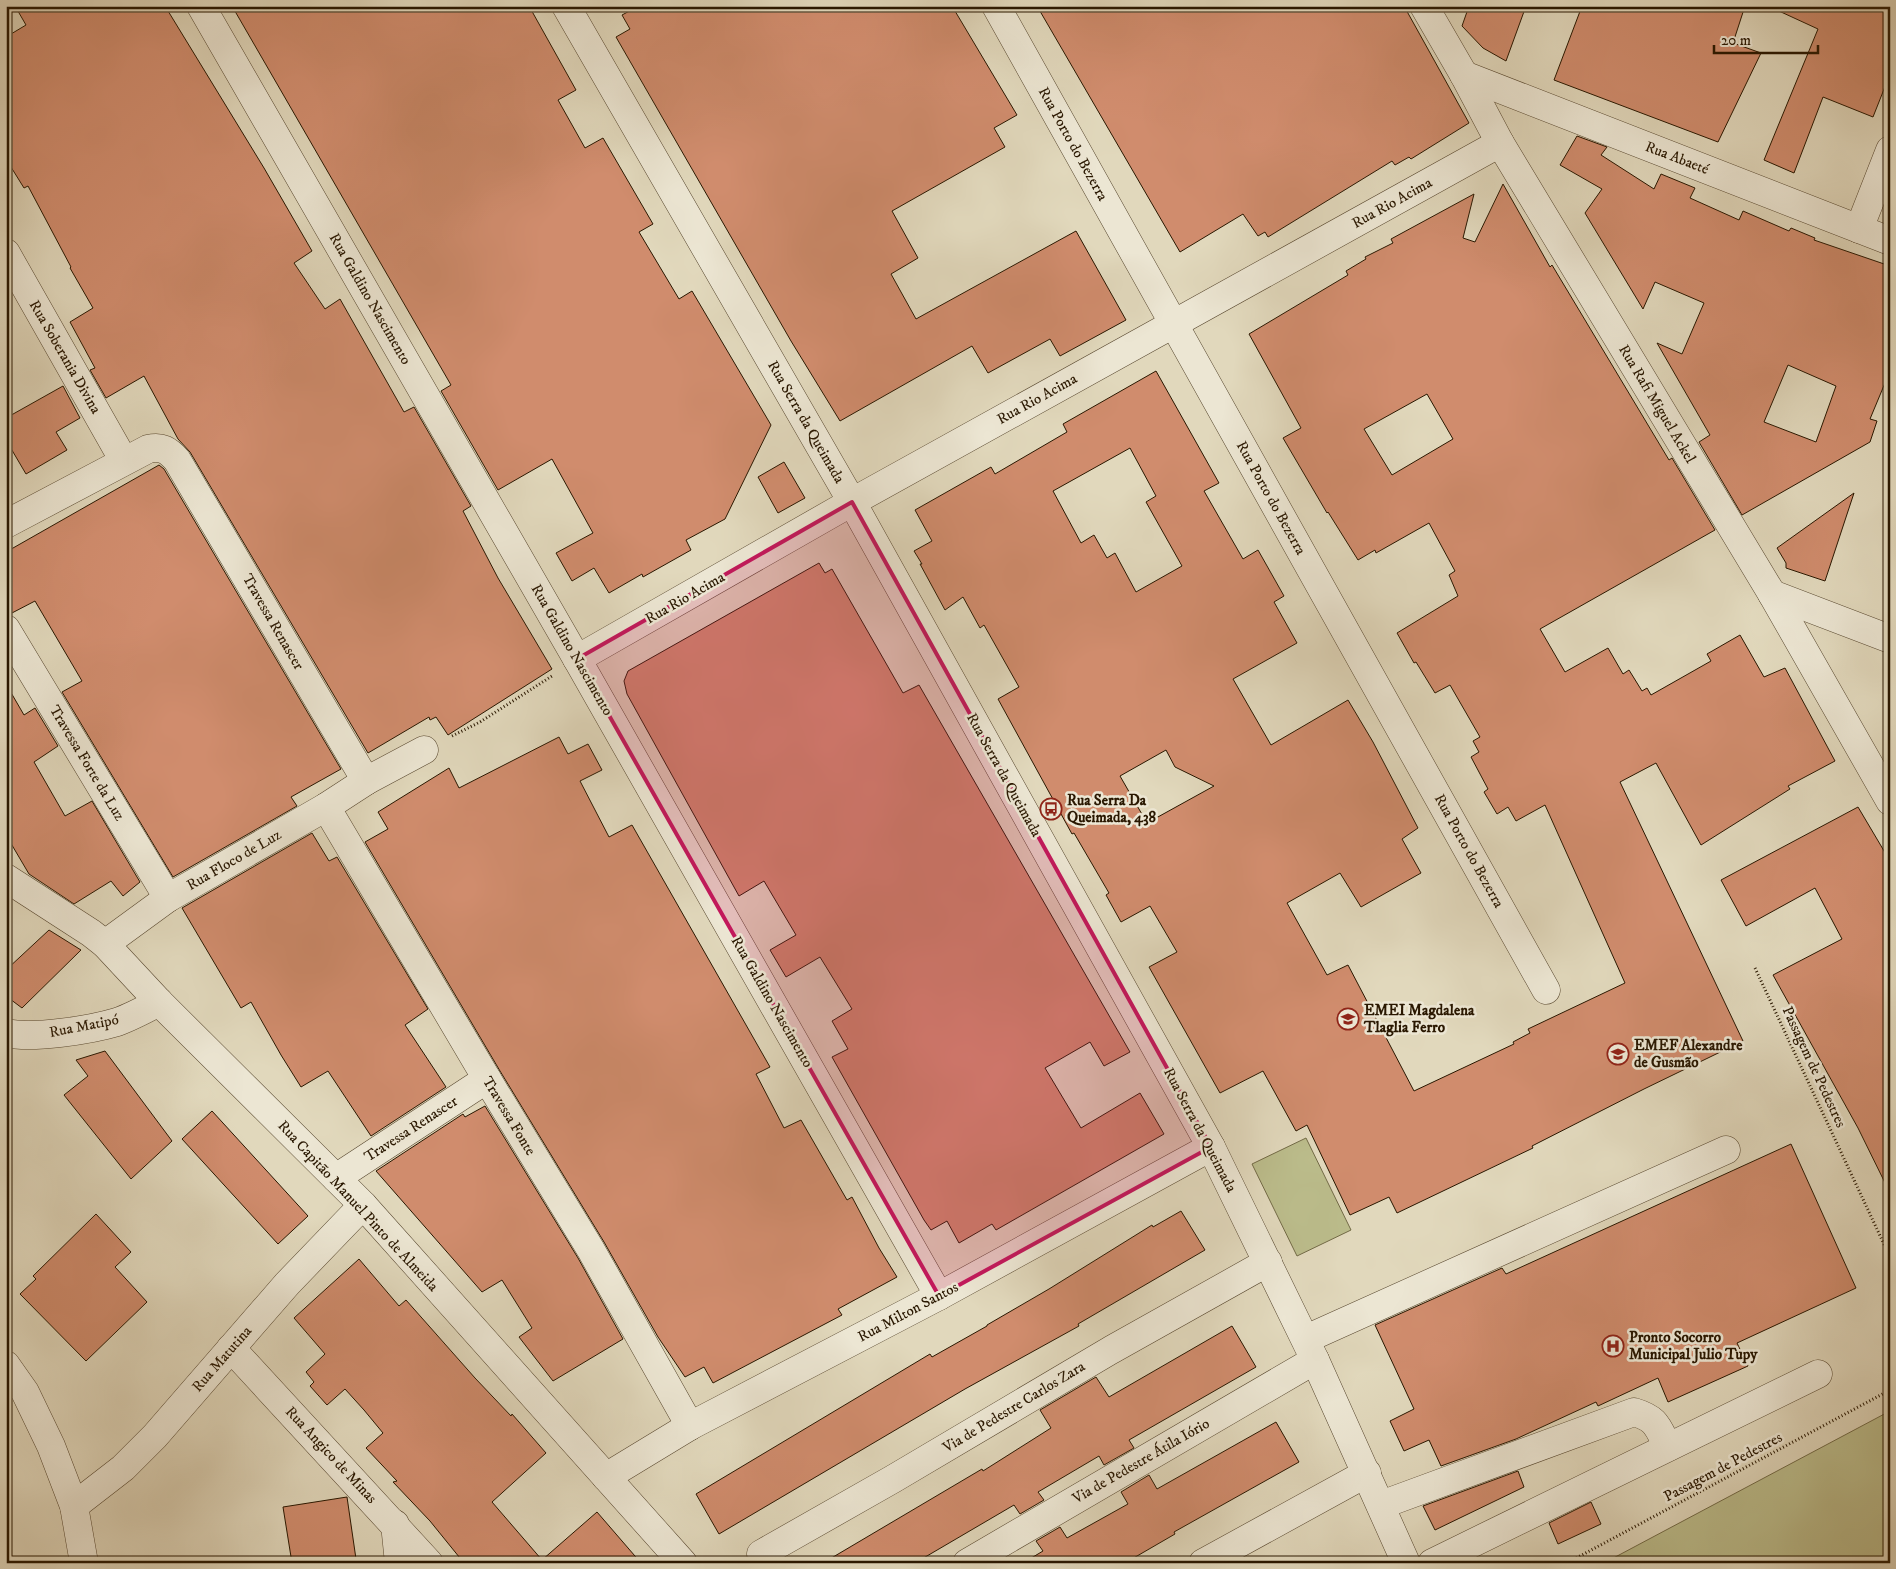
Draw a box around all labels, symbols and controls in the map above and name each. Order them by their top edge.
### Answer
scale bar [1714,22,1817,54]
text: 20 m [1721,31,1751,50]
street label: Rua Porto do Bezerra [1034,84,1112,205]
street label: Rua Abaeté [1642,137,1712,179]
street label: Rua Rio Acima [1349,173,1436,233]
street label: Rua Galdino Nascimento [325,230,415,368]
street label: Rua Soberania Divina [25,297,106,418]
street label: Rua Rafi Miguel Ackel [1614,341,1700,467]
street label: Rua Serra da Queimada [763,357,849,487]
street label: Rua Rio Acima [994,369,1081,429]
street label: Rua Porto do Bezerra [1232,438,1310,559]
street label: Rua Rio Acima [642,567,729,628]
street label: Travessa Renascer [238,571,308,674]
street label: Rua Galdino Nascimento [527,581,617,719]
street label: Travessa Forte da Luz [45,702,129,825]
street label: Rua Serra da Queimada [962,710,1046,841]
place label: Rua Serra Da Queimada, 438 [1067,791,1157,827]
street label: Rua Porto do Bezerra [1430,791,1508,912]
bus stop icon: Rua Serra Da Queimada, 438 [1039,797,1063,821]
street label: Rua Floco de Luz [183,825,285,895]
street label: Rua Galdino Nascimento [727,933,817,1071]
place label: EMEI Magdalena Tlaglia Ferro [1363,1001,1475,1037]
street label: Passagem de Pedestres [1778,1003,1850,1131]
school or university icon: EMEI Magdalena Tlaglia Ferro [1336,1007,1360,1031]
street label: Rua Matipó [48,1010,120,1042]
place label: EMEF Alexandre de Gusmão [1634,1036,1743,1072]
school or university icon: EMEF Alexandre de Gusmão [1606,1042,1630,1066]
street label: Rua Serra da Queimada [1159,1064,1241,1196]
street label: Travessa Fonte [478,1073,540,1159]
street label: Travessa Renascer [361,1091,462,1166]
street label: Rua Capitão Manuel Pinto de Almeida [274,1117,443,1296]
street label: Rua Milton Santos [854,1278,962,1346]
street label: Rua Matutina [188,1321,256,1396]
place label: Pronto Socorro Municipal Julio Tupy [1629,1328,1758,1364]
hospital icon: Pronto Socorro Municipal Julio Tupy [1601,1334,1625,1358]
street label: Via de Pedestre Carlos Zara [938,1357,1089,1458]
street label: Rua Angico de Minas [281,1402,381,1508]
street label: Via de Pedestre Átila Iório [1068,1413,1213,1509]
street label: Passagem de Pedestres [1661,1428,1785,1506]

